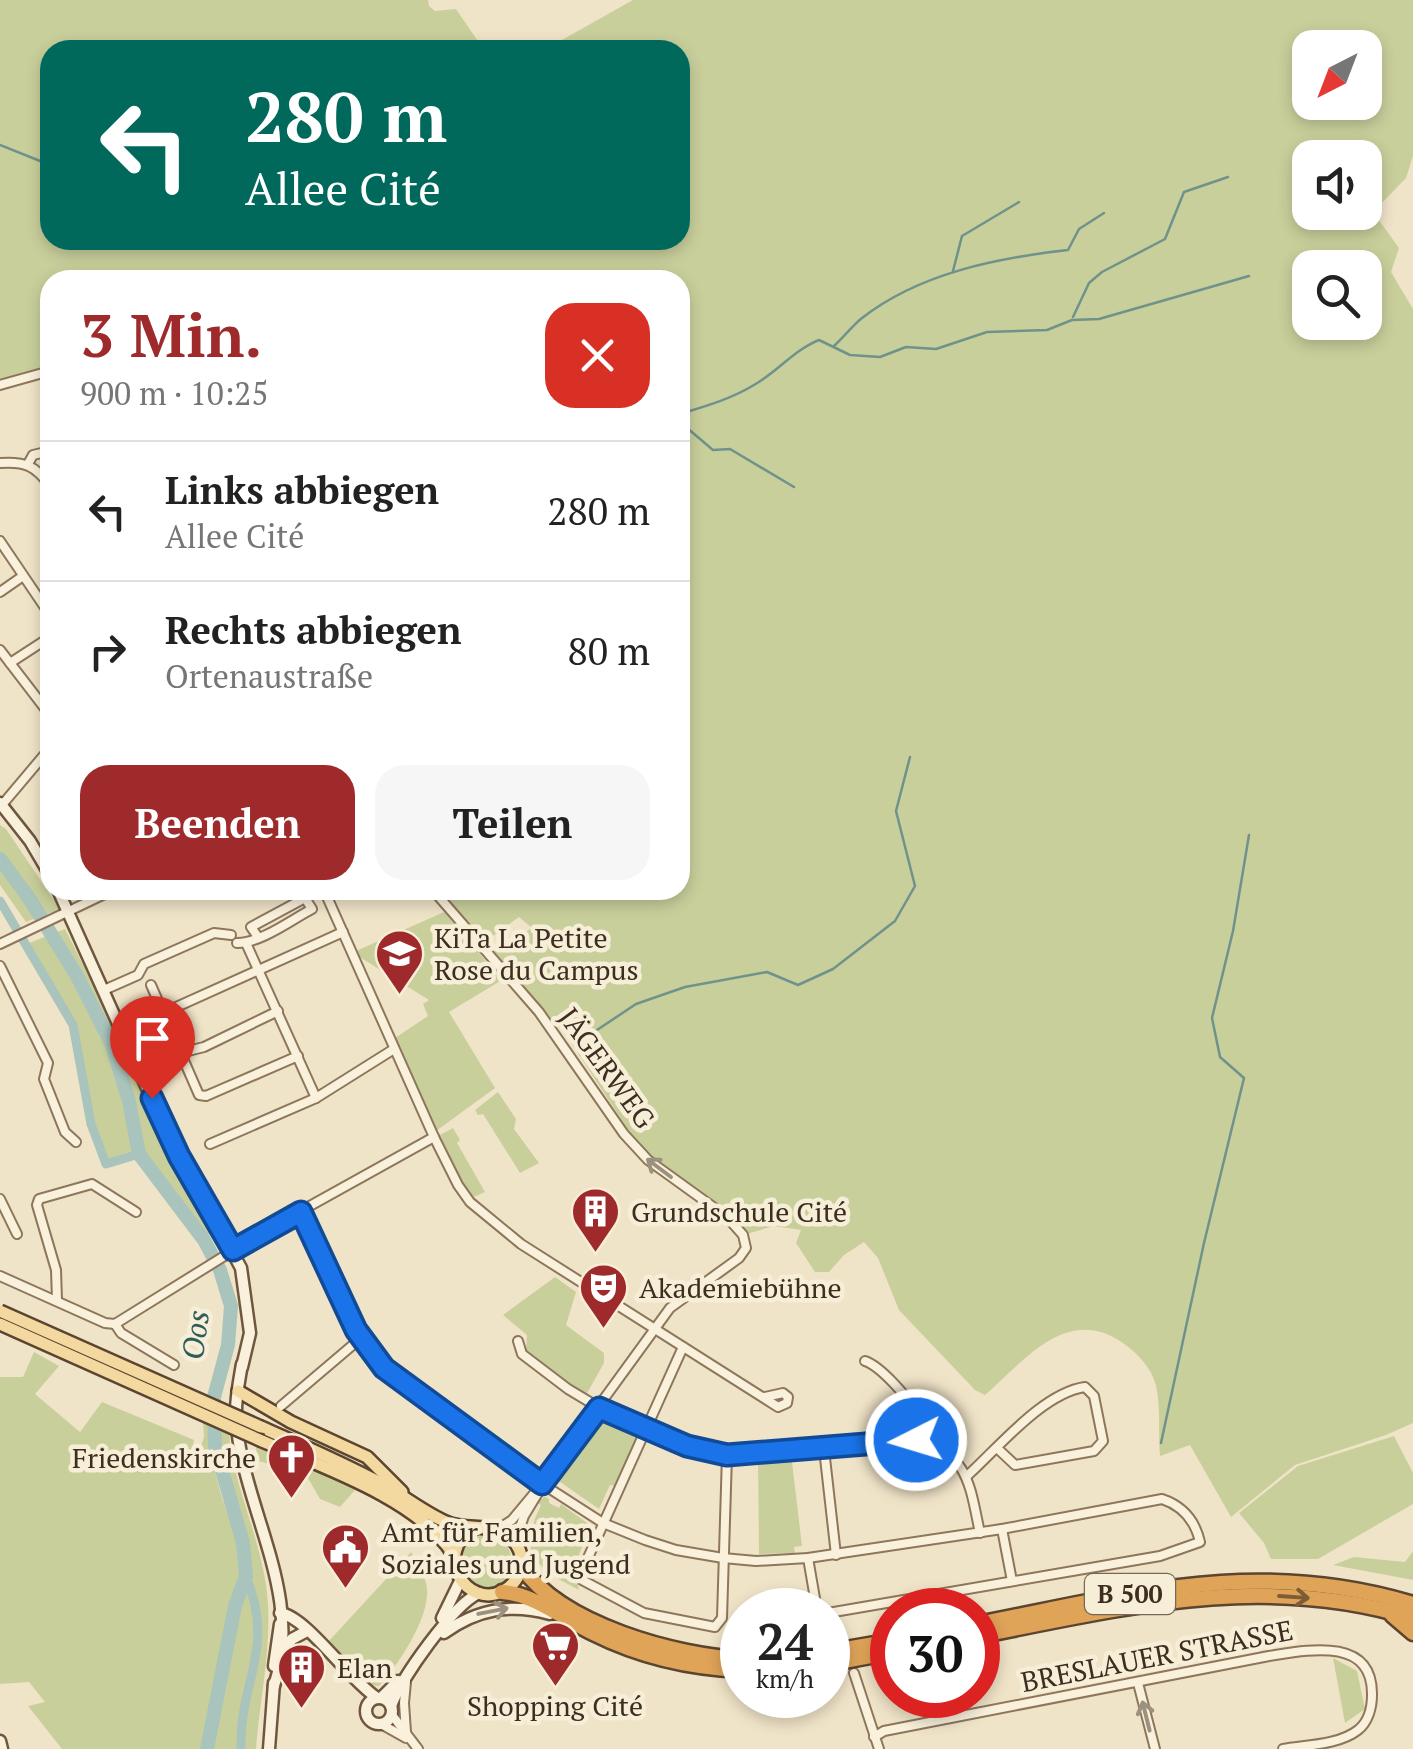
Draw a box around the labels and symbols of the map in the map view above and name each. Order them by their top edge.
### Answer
north arrow [1292,30,1382,120]
place label: KiTa La Petite Rose du Campus [434,919,639,988]
school or university icon: KiTa La Petite Rose du Campus [373,928,425,996]
pin [110,996,195,1099]
street label: JÄGERWEG [551,1000,664,1135]
one-way arrow [646,1158,673,1179]
building icon: Grundschule Cité [570,1186,622,1254]
place label: Grundschule Cité [631,1193,847,1230]
theatre icon: Akademiebühne [578,1262,630,1330]
place label: Akademiebühne [639,1269,842,1306]
water label: Oos [172,1307,218,1362]
position arrow [864,1388,968,1492]
church icon: Friedenskirche [265,1432,317,1500]
place label: Friedenskirche [72,1439,256,1476]
place label: Amt für Familien, Soziales und Jugend [381,1513,630,1582]
public building icon: Amt für Familien, Soziales und Jugend [320,1522,372,1590]
road number: B 500 [1085,1574,1175,1614]
speed limit sign: 30 [870,1588,1000,1718]
one-way arrow [1278,1588,1310,1607]
one-way arrow [476,1601,508,1620]
street label: BRESLAUER STRASSE [1018,1611,1296,1700]
supermarket icon: Shopping Cité [529,1620,581,1688]
building icon: Elan [276,1642,328,1710]
place label: Elan [337,1649,393,1686]
place label: Shopping Cité [467,1687,643,1724]
one-way arrow [1136,1701,1155,1732]

